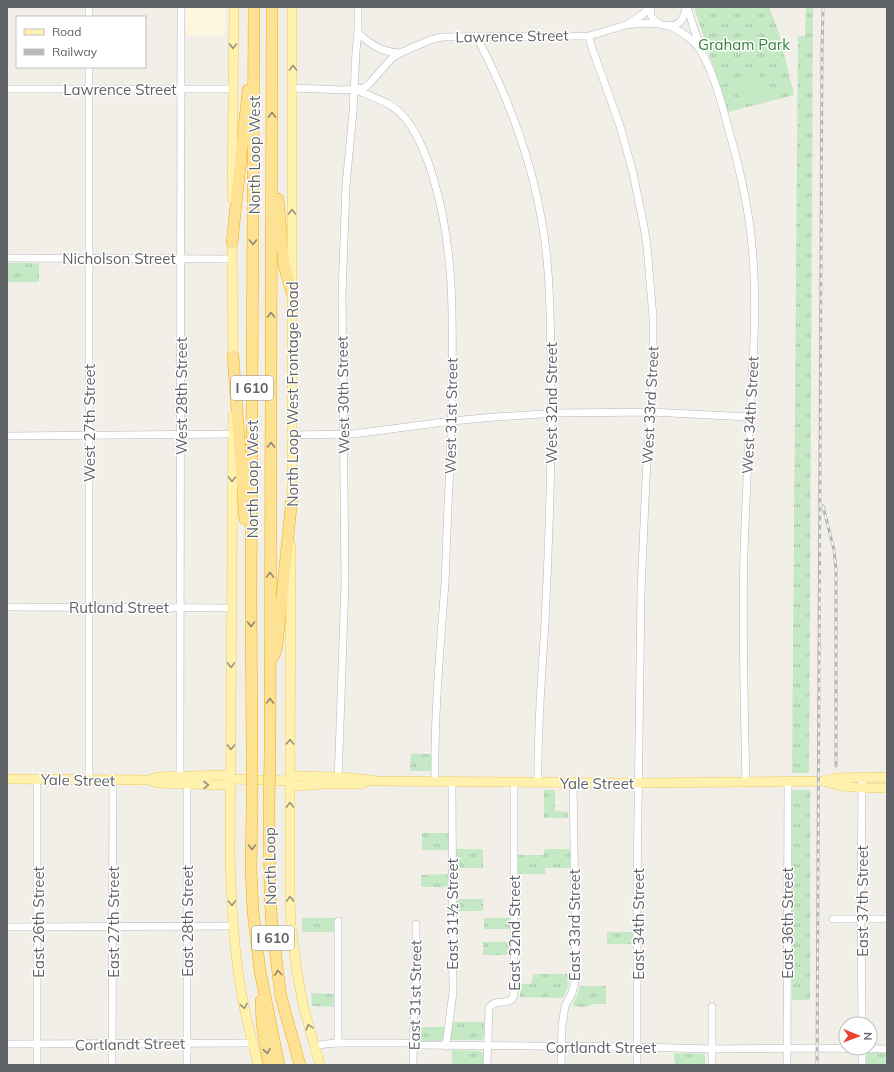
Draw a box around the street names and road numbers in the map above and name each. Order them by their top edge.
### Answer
street label: Lawrence Street [455,26,569,46]
street label: Lawrence Street [63,80,177,99]
street label: North Loop West [245,96,264,214]
street label: Nicholson Street [62,249,176,268]
street label: North Loop West Frontage Road [283,281,302,507]
street label: West 30th Street [332,336,354,454]
street label: West 28th Street [172,337,191,455]
street label: West 32nd Street [542,342,561,464]
street label: West 33rd Street [637,345,663,465]
street label: West 34th Street [737,356,763,474]
street label: West 31st Street [440,358,462,474]
street label: West 27th Street [80,364,99,482]
road number: I 610 [231,376,273,400]
street label: North Loop West [243,420,262,538]
street label: Rutland Street [69,598,169,617]
street label: Yale Street [40,770,115,790]
street label: Yale Street [559,774,634,793]
street label: North Loop [260,827,280,905]
street label: East 37th Street [853,845,872,957]
street label: East 31½ Street [443,858,462,970]
street label: East 28th Street [178,865,197,977]
street label: East 26th Street [29,866,48,978]
street label: East 27th Street [104,866,123,978]
street label: East 36th Street [778,867,797,979]
street label: East 34th Street [629,868,648,980]
street label: East 33rd Street [565,869,584,981]
street label: East 32nd Street [505,875,524,991]
road number: I 610 [252,926,294,950]
street label: East 31st Street [405,940,425,1050]
street label: Cortlandt Street [75,1034,185,1054]
street label: Cortlandt Street [546,1038,656,1057]

